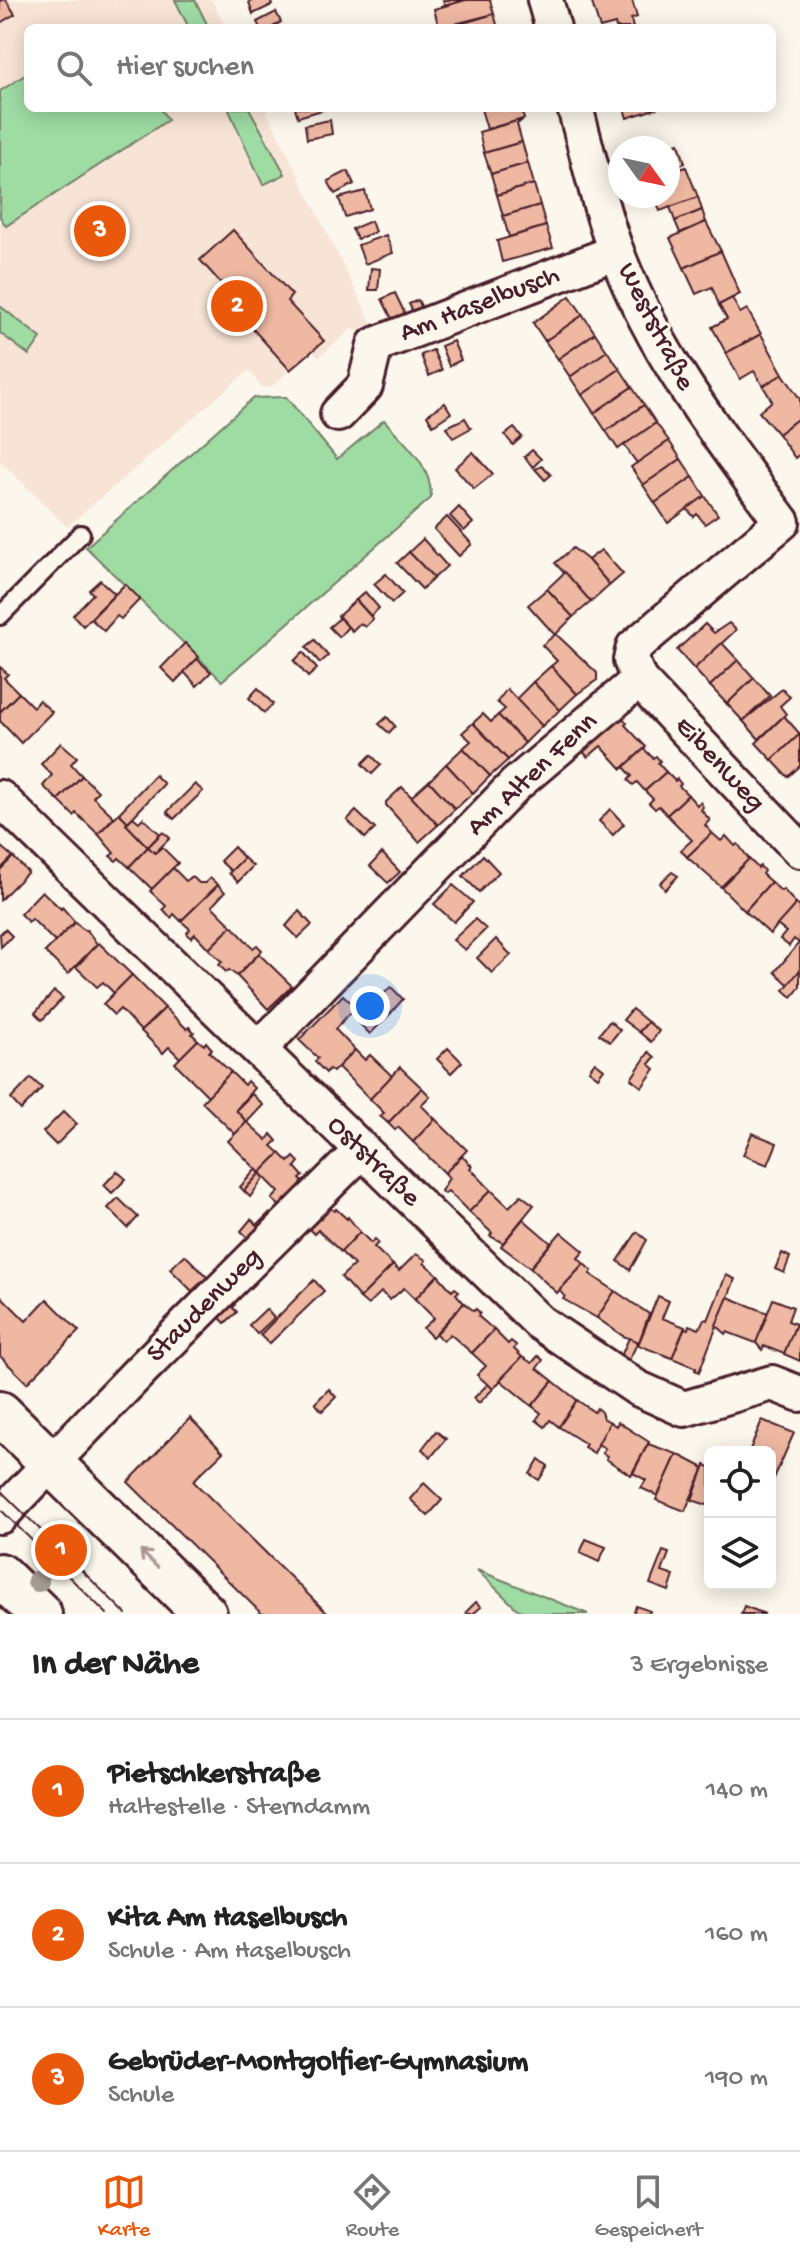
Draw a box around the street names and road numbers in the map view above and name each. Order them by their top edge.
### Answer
street label: Weststraße [609,258,701,397]
street label: Am Haselbusch [396,259,564,351]
street label: Am Alten Fenn [461,706,606,844]
street label: Eibenweg [667,711,771,819]
street label: Oststraße [319,1109,427,1215]
street label: Staudenweg [141,1242,269,1370]

